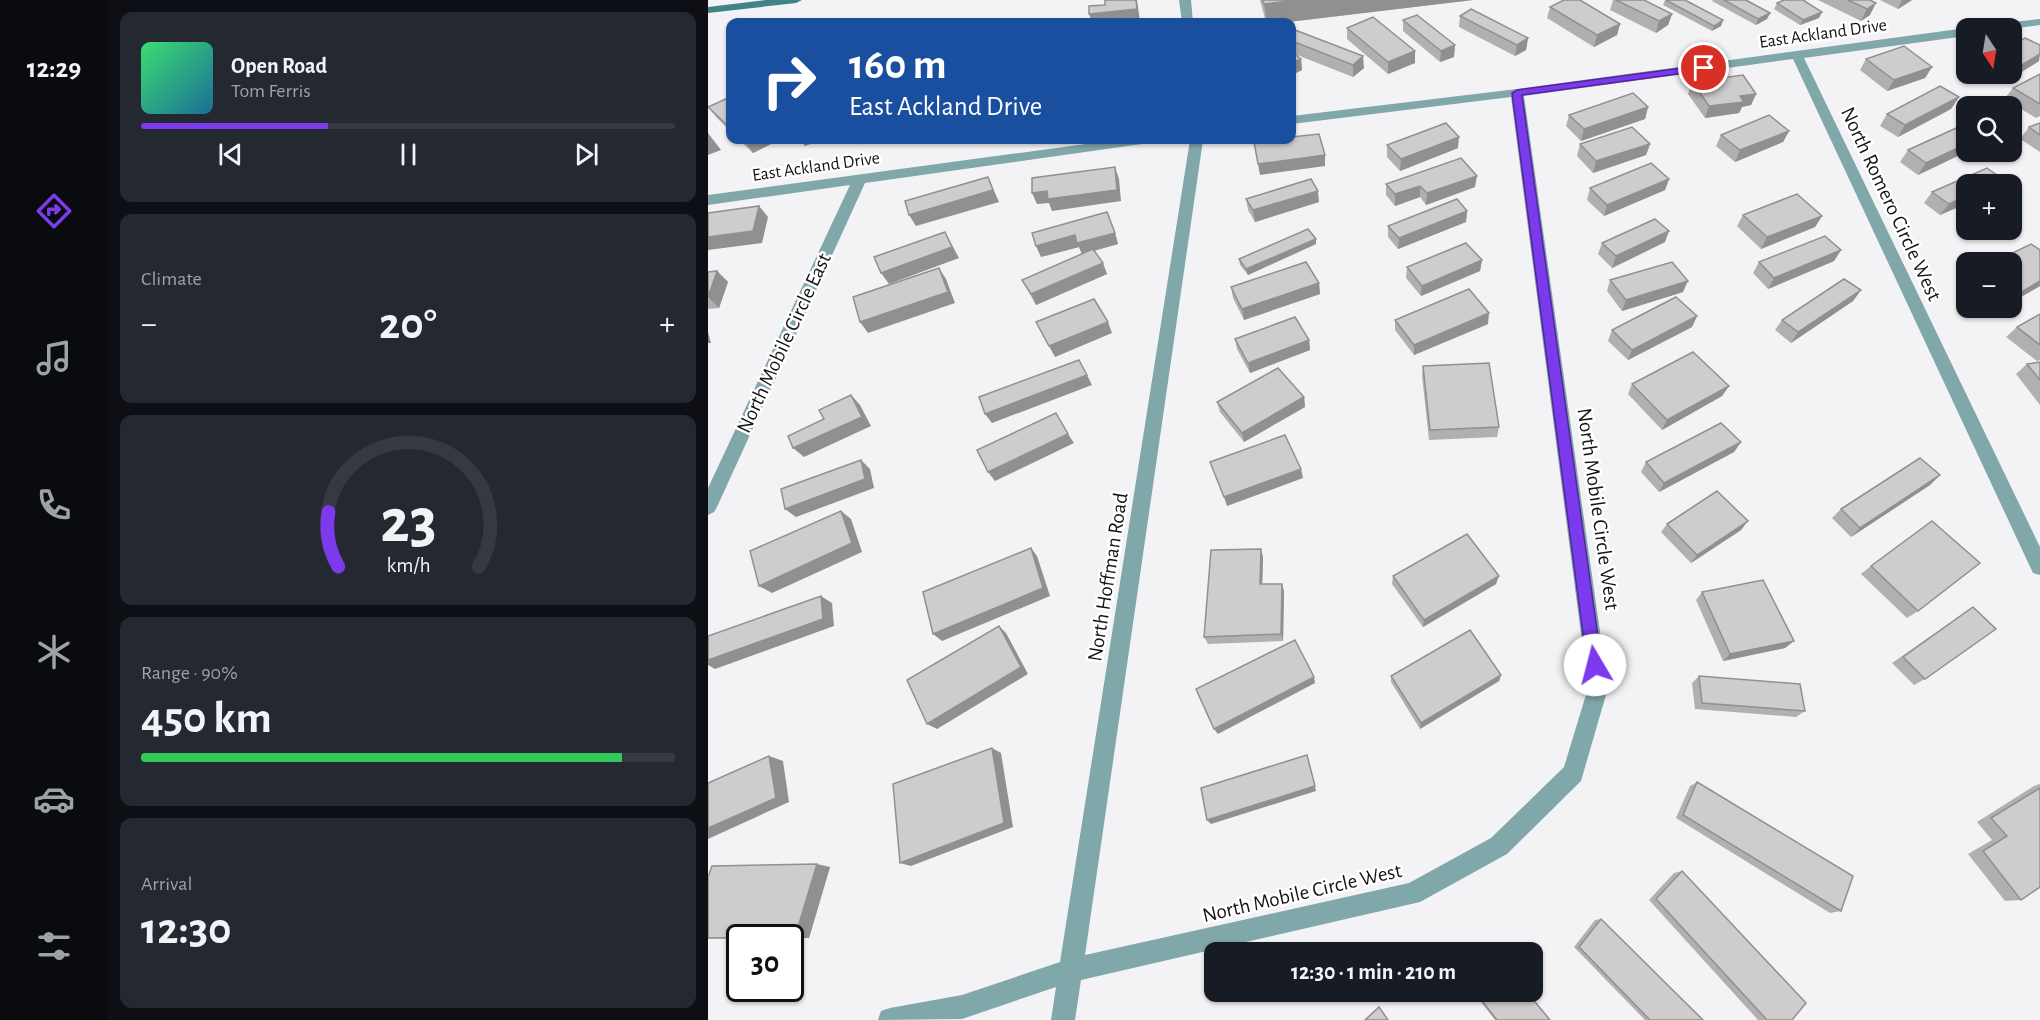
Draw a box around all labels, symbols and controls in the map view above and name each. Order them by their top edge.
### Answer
street label: East Ackland Drive [1758,16,1888,52]
north arrow [1956,18,2022,84]
map controls [1956,18,2022,318]
icon: right [750,42,828,120]
pin [1678,42,1729,93]
text: 160 m [849,44,947,86]
icon: arrive [1687,51,1720,84]
text: 12:29 [27,55,81,82]
text: Open Road [231,55,327,77]
text: Tom Ferris [231,81,311,101]
text: East Ackland Drive [849,93,1042,120]
button: search [1956,96,2022,162]
street label: North Romero Circle West [1837,104,1945,304]
icon: previous [214,138,247,171]
icon: pause [392,138,425,171]
icon: next [570,138,603,171]
street label: East Ackland Drive [751,149,881,185]
button: + [1956,174,2022,240]
icon: directions [33,190,75,232]
street label: North Mobile Circle East [733,250,835,436]
button: − [1956,252,2022,318]
text: Climate [141,269,202,289]
text: 20° [379,302,437,347]
text: − [141,308,157,341]
text: + [659,308,675,341]
icon: music [33,337,75,379]
street label: North Mobile Circle West [1573,407,1623,612]
icon: phone [33,484,75,526]
text: 23 [380,491,436,553]
street label: North Hoffman Road [1084,491,1132,663]
text: km/h [386,555,430,576]
icon: climate [33,631,75,673]
position arrow [1563,633,1627,697]
text: Range · 90% [141,663,238,683]
text: 450 km [141,696,272,741]
icon: car [33,778,75,820]
street label: North Mobile Circle West [1200,860,1404,926]
text: Arrival [141,874,192,894]
text: 12:30 [141,907,232,952]
speed limit sign: 30 [726,924,804,1002]
icon: filters [33,925,75,967]
text: 12:30 · 1 min · 210 m [1291,961,1456,983]

